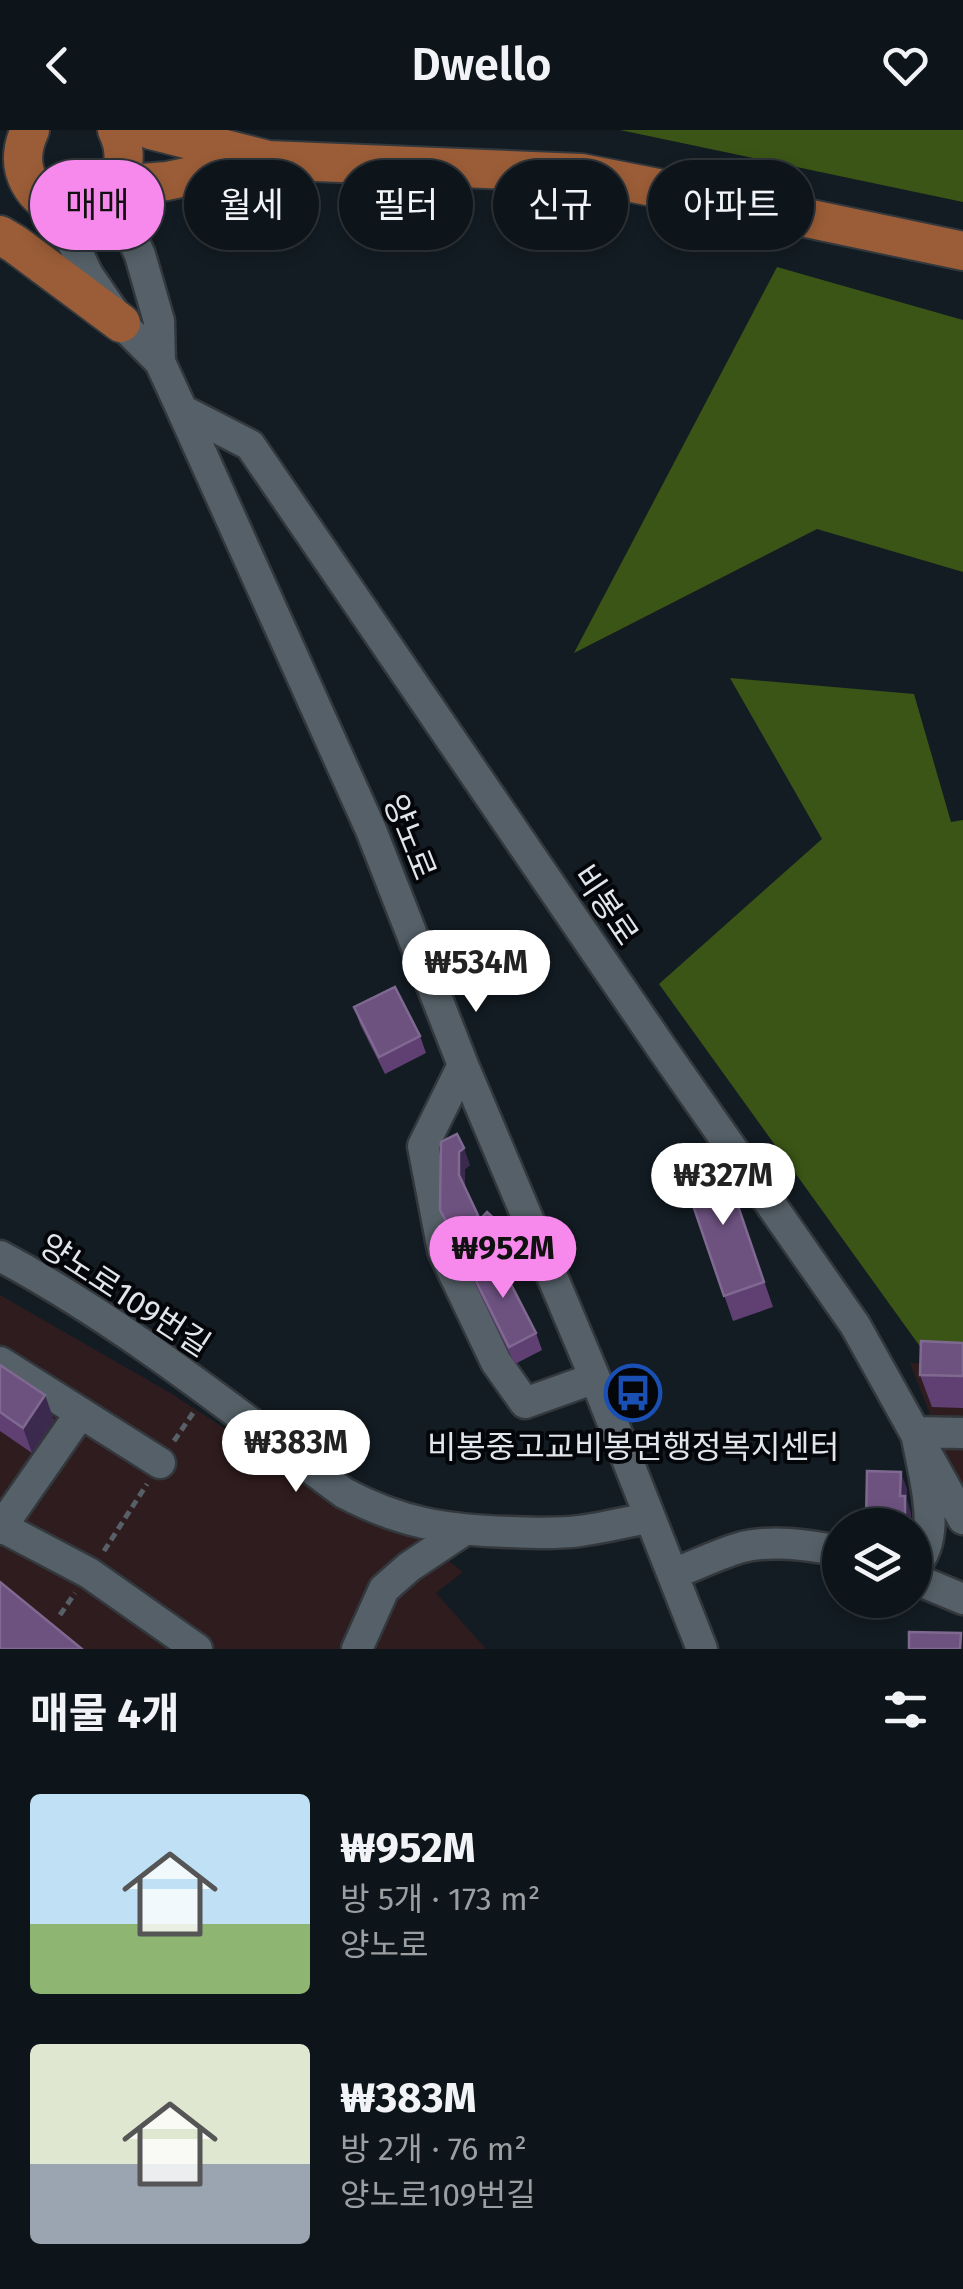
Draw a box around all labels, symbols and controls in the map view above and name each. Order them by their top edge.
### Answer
icon: back [30,38,85,93]
text: Dwello [411,38,552,92]
icon: heart [878,38,933,93]
chip: 매매 [30,160,164,250]
chip: 월세 [184,160,319,250]
chip: 필터 [339,160,473,250]
chip: 신규 [493,160,628,250]
chip: 아파트 [648,160,814,250]
street label: 양노로 [376,789,444,885]
street label: 비봉로 [566,858,646,952]
pin: ₩534M [406,930,546,1015]
text: ₩534M [424,943,528,981]
pin: ₩327M [653,1143,793,1228]
text: ₩327M [673,1156,773,1194]
pin: ₩952M [433,1216,573,1301]
street label: 양노로109번길 [33,1226,217,1364]
text: ₩952M [451,1229,555,1267]
bus stop icon: 비봉중고교비봉면행정복지센터 [603,1363,663,1423]
pin: ₩383M [226,1410,366,1495]
text: ₩383M [244,1423,348,1461]
place label: 비봉중고교비봉면행정복지센터 [427,1428,839,1466]
map controls [822,1508,932,1618]
button: layers [822,1508,932,1618]
icon: filters [878,1682,933,1737]
text: 매물 4개 [30,1689,180,1739]
text: ₩952M [340,1823,476,1873]
icon: home [110,1834,230,1954]
text: 방 5개 · 173 m² [340,1880,540,1918]
text: 양노로 [340,1926,428,1964]
text: ₩383M [340,2073,477,2123]
icon: home [110,2084,230,2204]
text: 방 2개 · 76 m² [340,2130,527,2168]
text: 양노로109번길 [340,2176,535,2214]

